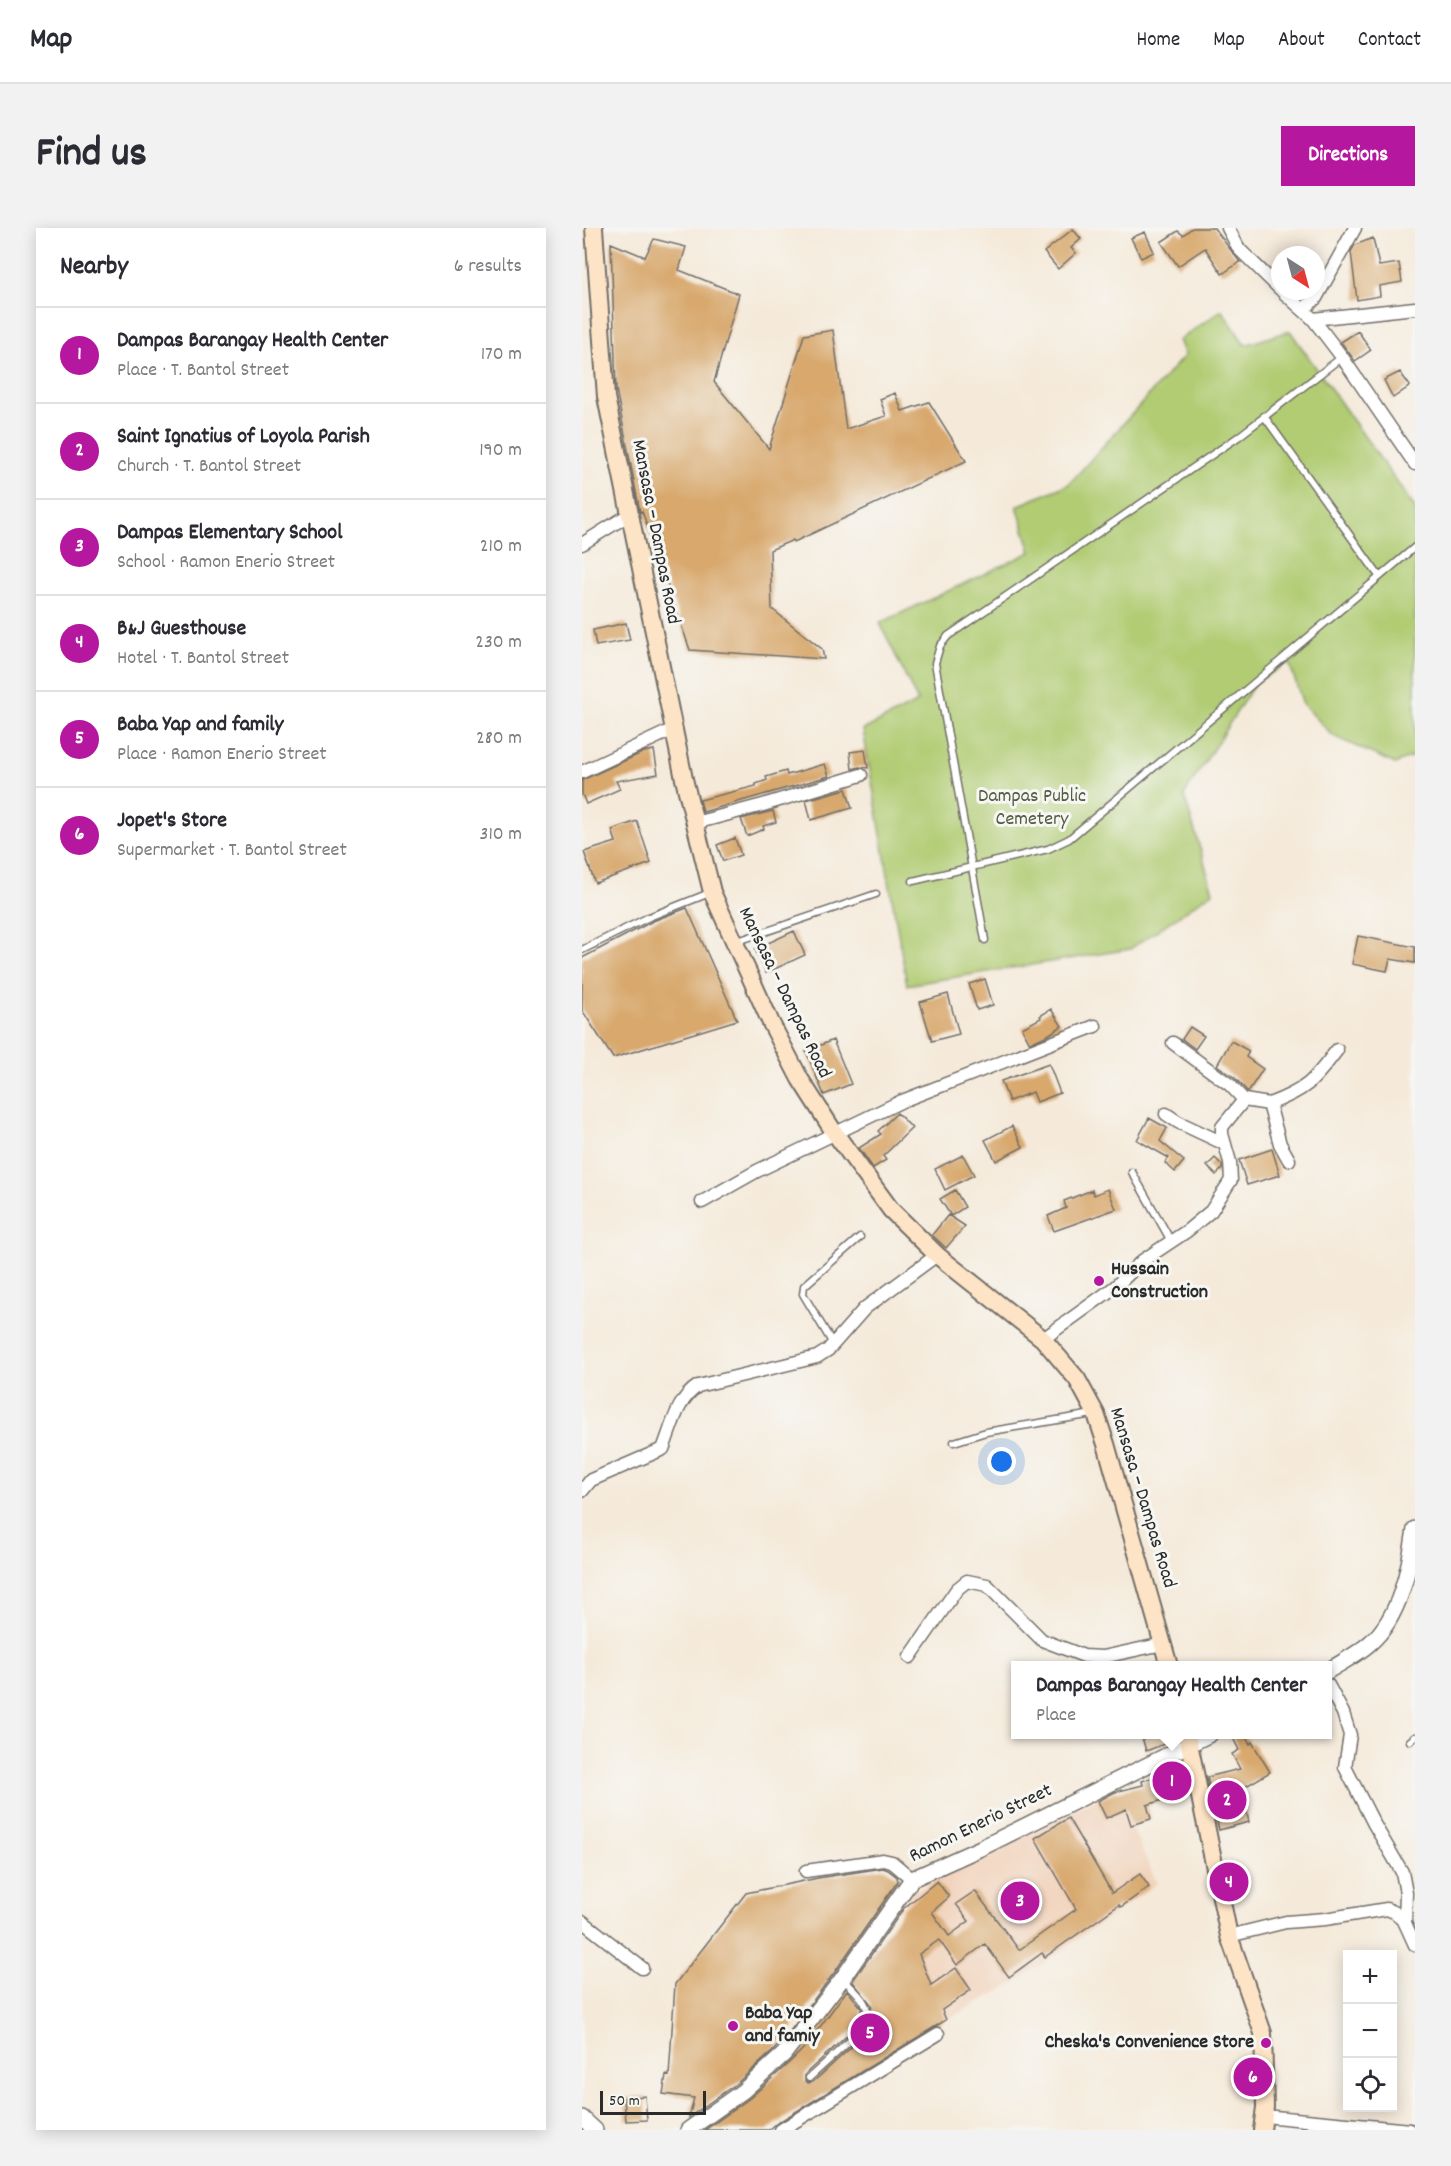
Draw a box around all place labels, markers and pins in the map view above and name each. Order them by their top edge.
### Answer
place label: Hussain Construction [1111,1256,1208,1307]
marker: Hussain Construction [1092,1274,1106,1288]
pin: 1 [1152,1758,1192,1804]
pin: 2 [1208,1778,1246,1822]
pin: 4 [1210,1860,1248,1904]
pin: 3 [1000,1878,1040,1924]
place label: Baba Yap and famiy [745,2000,820,2051]
pin: 5 [850,2010,890,2056]
marker: Baba Yap and famiy [726,2019,740,2033]
place label: Cheska's Convenience Store [1044,2029,1254,2057]
marker: Cheska's Convenience Store [1259,2036,1273,2050]
pin: 6 [1234,2054,1272,2100]

